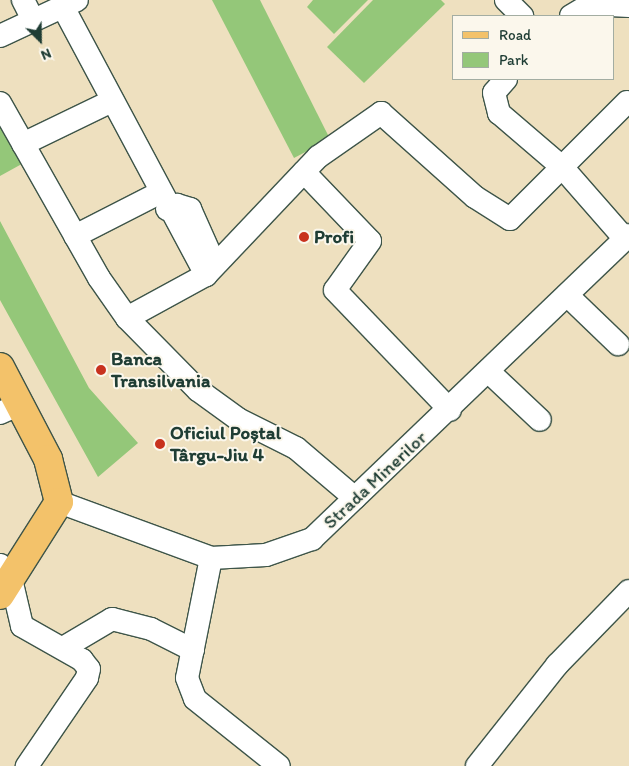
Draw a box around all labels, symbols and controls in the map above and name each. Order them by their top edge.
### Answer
north arrow [15,15,65,65]
legend [452,15,614,80]
text: Road [499,26,531,44]
text: N [38,45,54,64]
text: Park [499,51,529,69]
place label: Profi [314,226,354,248]
marker: Profi [298,231,310,243]
place label: Banca Transilvania [111,348,210,392]
marker: Banca Transilvania [95,364,107,376]
place label: Oficiul Poștal Târgu-Jiu 4 [170,422,280,466]
street label: Strada Minerilor [319,426,431,534]
marker: Oficiul Poștal Târgu-Jiu 4 [154,438,166,450]

